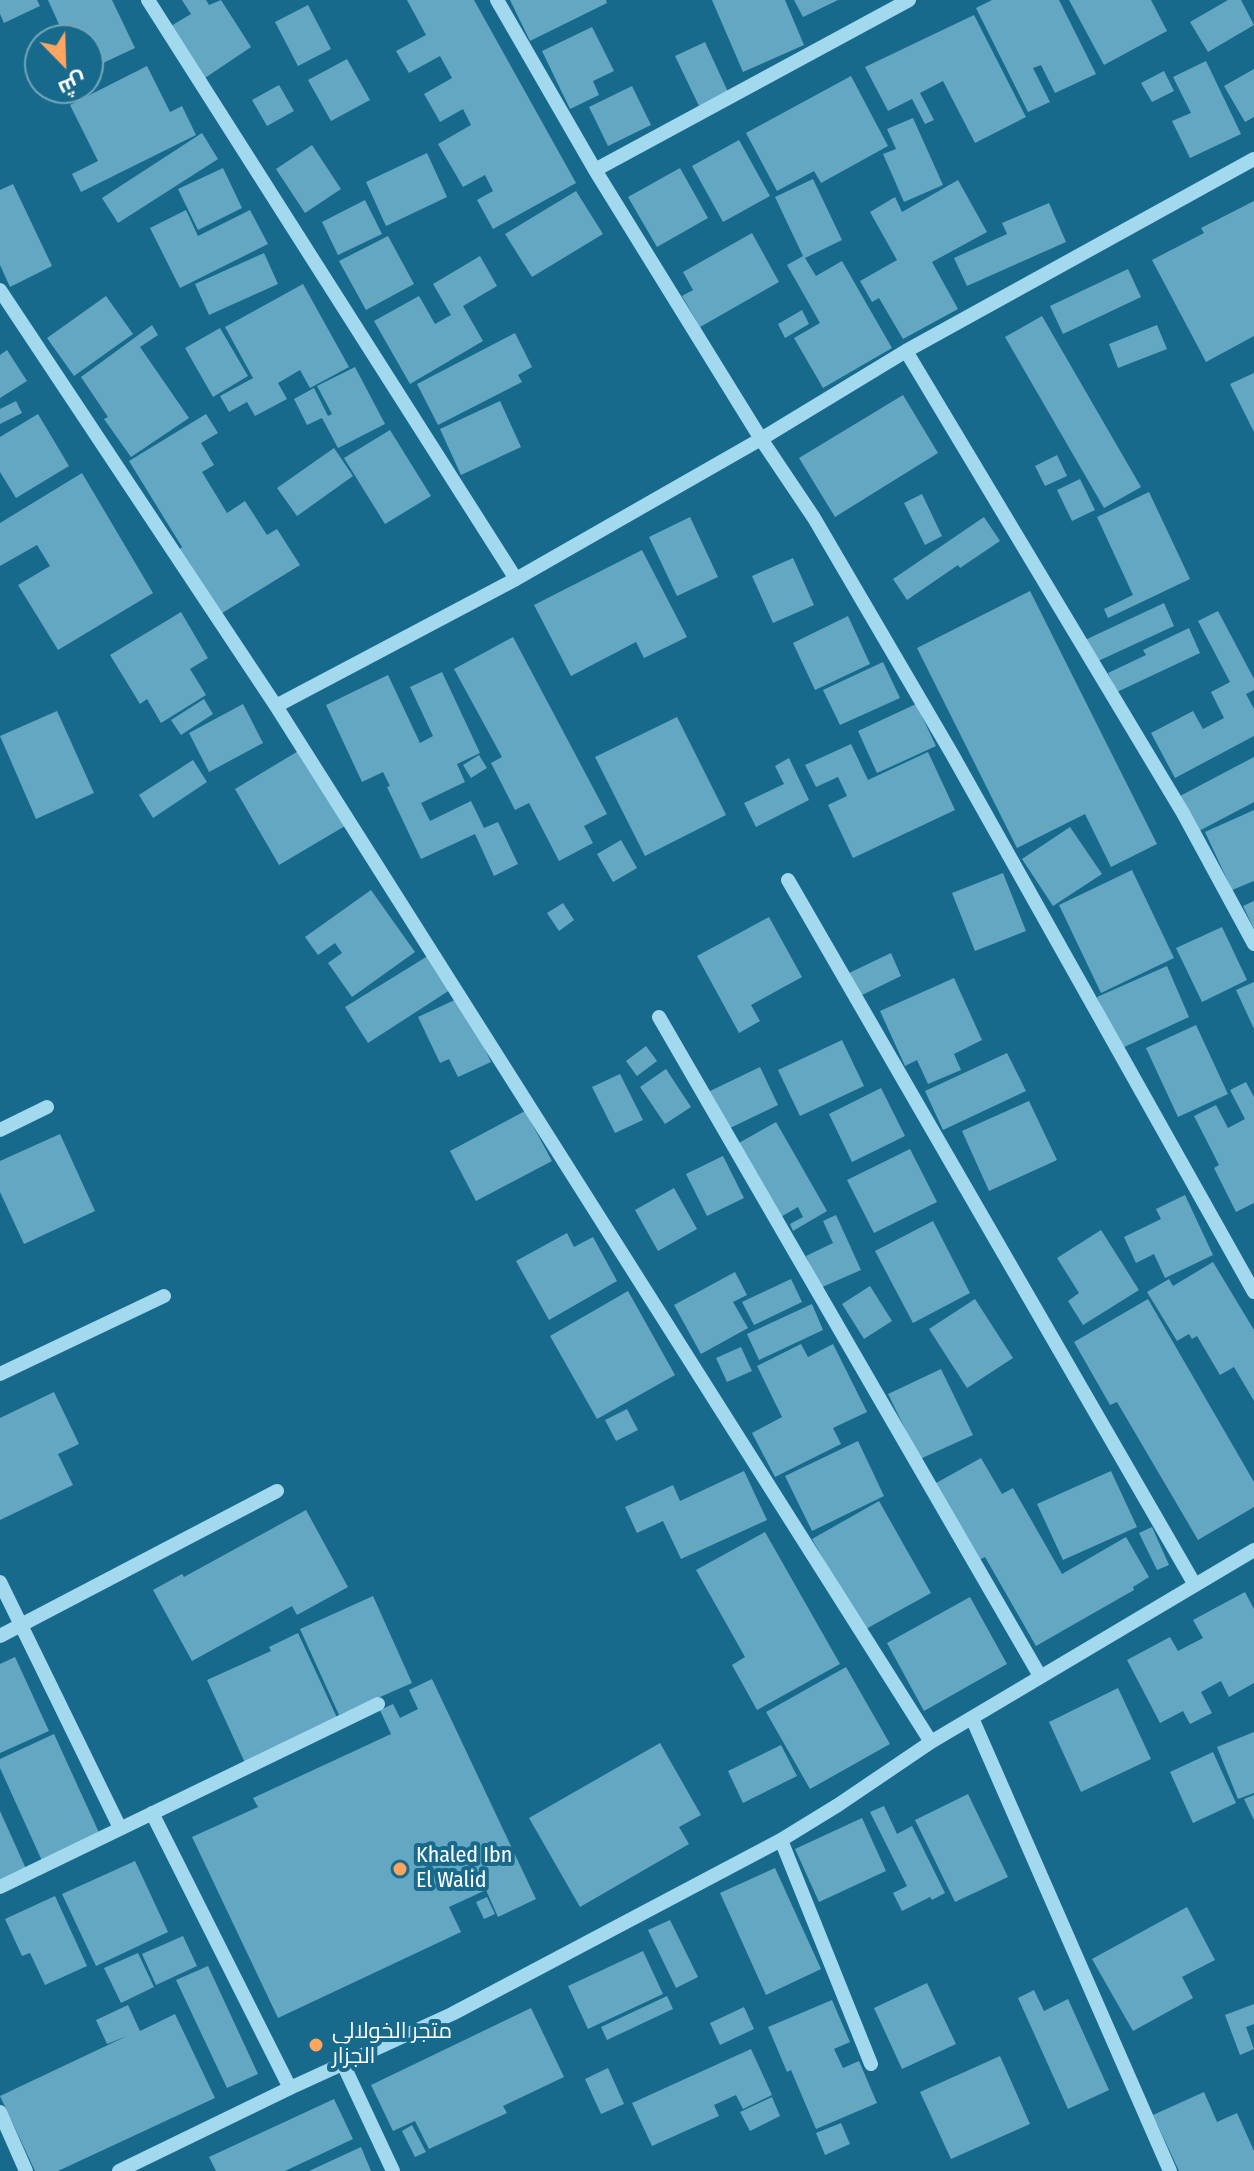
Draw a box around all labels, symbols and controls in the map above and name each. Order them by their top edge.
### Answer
north arrow [24,24,104,104]
text: ش [55,67,91,103]
place label: Khaled Ibn El Walid [416,1843,512,1894]
marker: Khaled Ibn El Walid [391,1860,409,1878]
place label: متجر الخولالي الجزار [332,2019,452,2070]
marker: متجر الخولالي الجزار [307,2036,325,2054]

